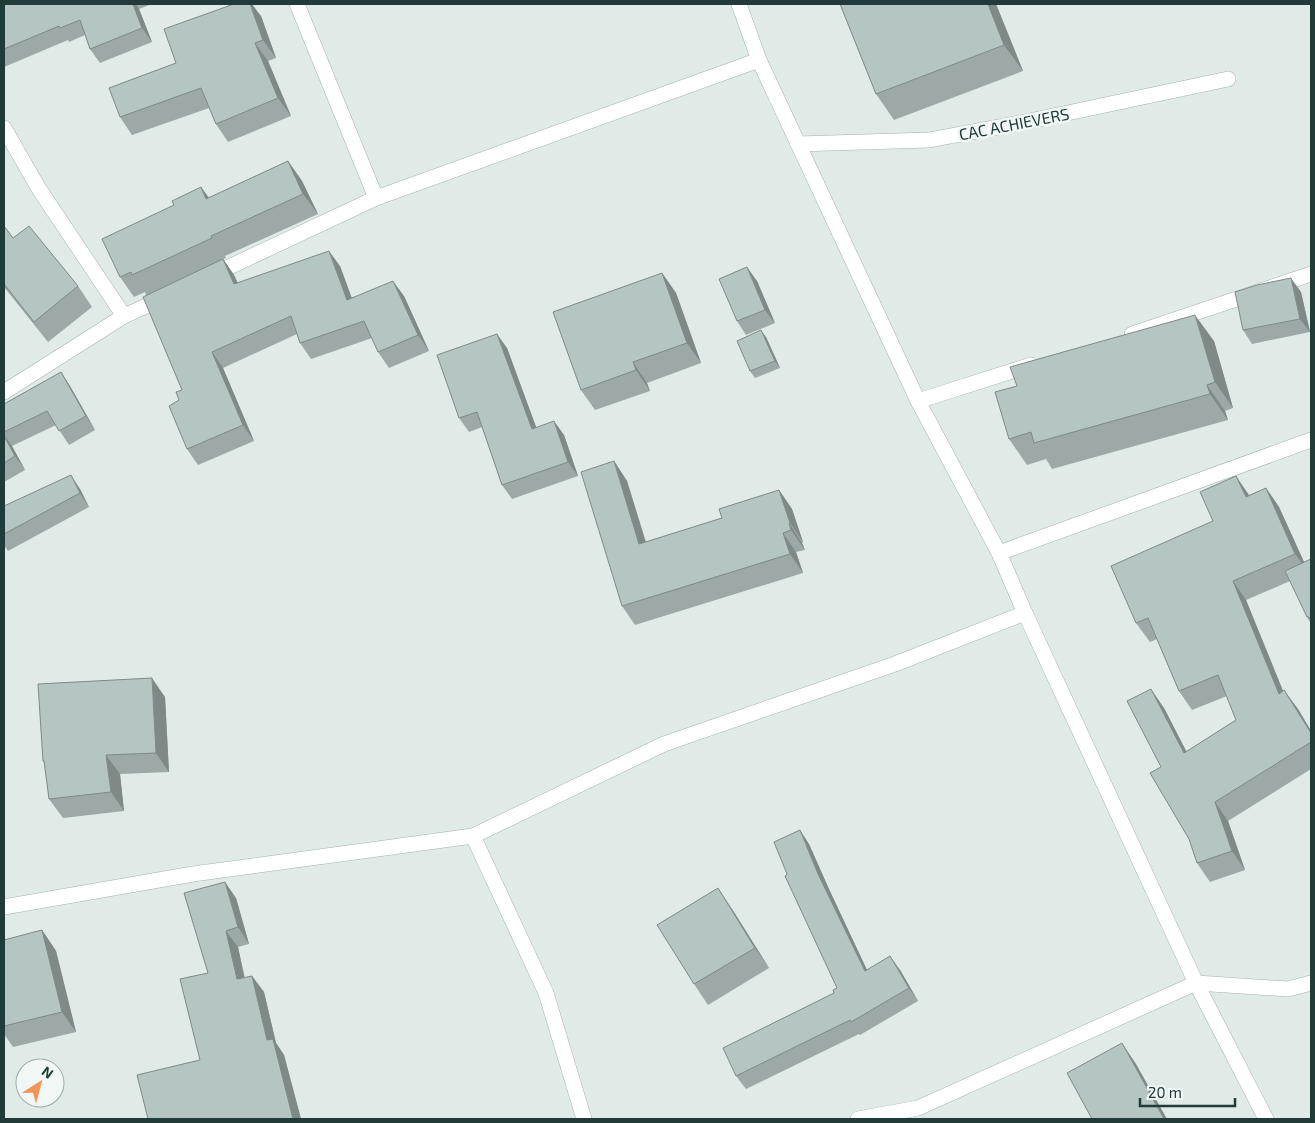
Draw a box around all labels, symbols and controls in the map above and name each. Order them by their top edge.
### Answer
street label: CAC ACHIEVERS [957,104,1071,143]
north arrow [15,1058,65,1108]
text: N [39,1062,57,1082]
scale bar [1140,1076,1235,1108]
text: 20 m [1148,1083,1182,1101]

